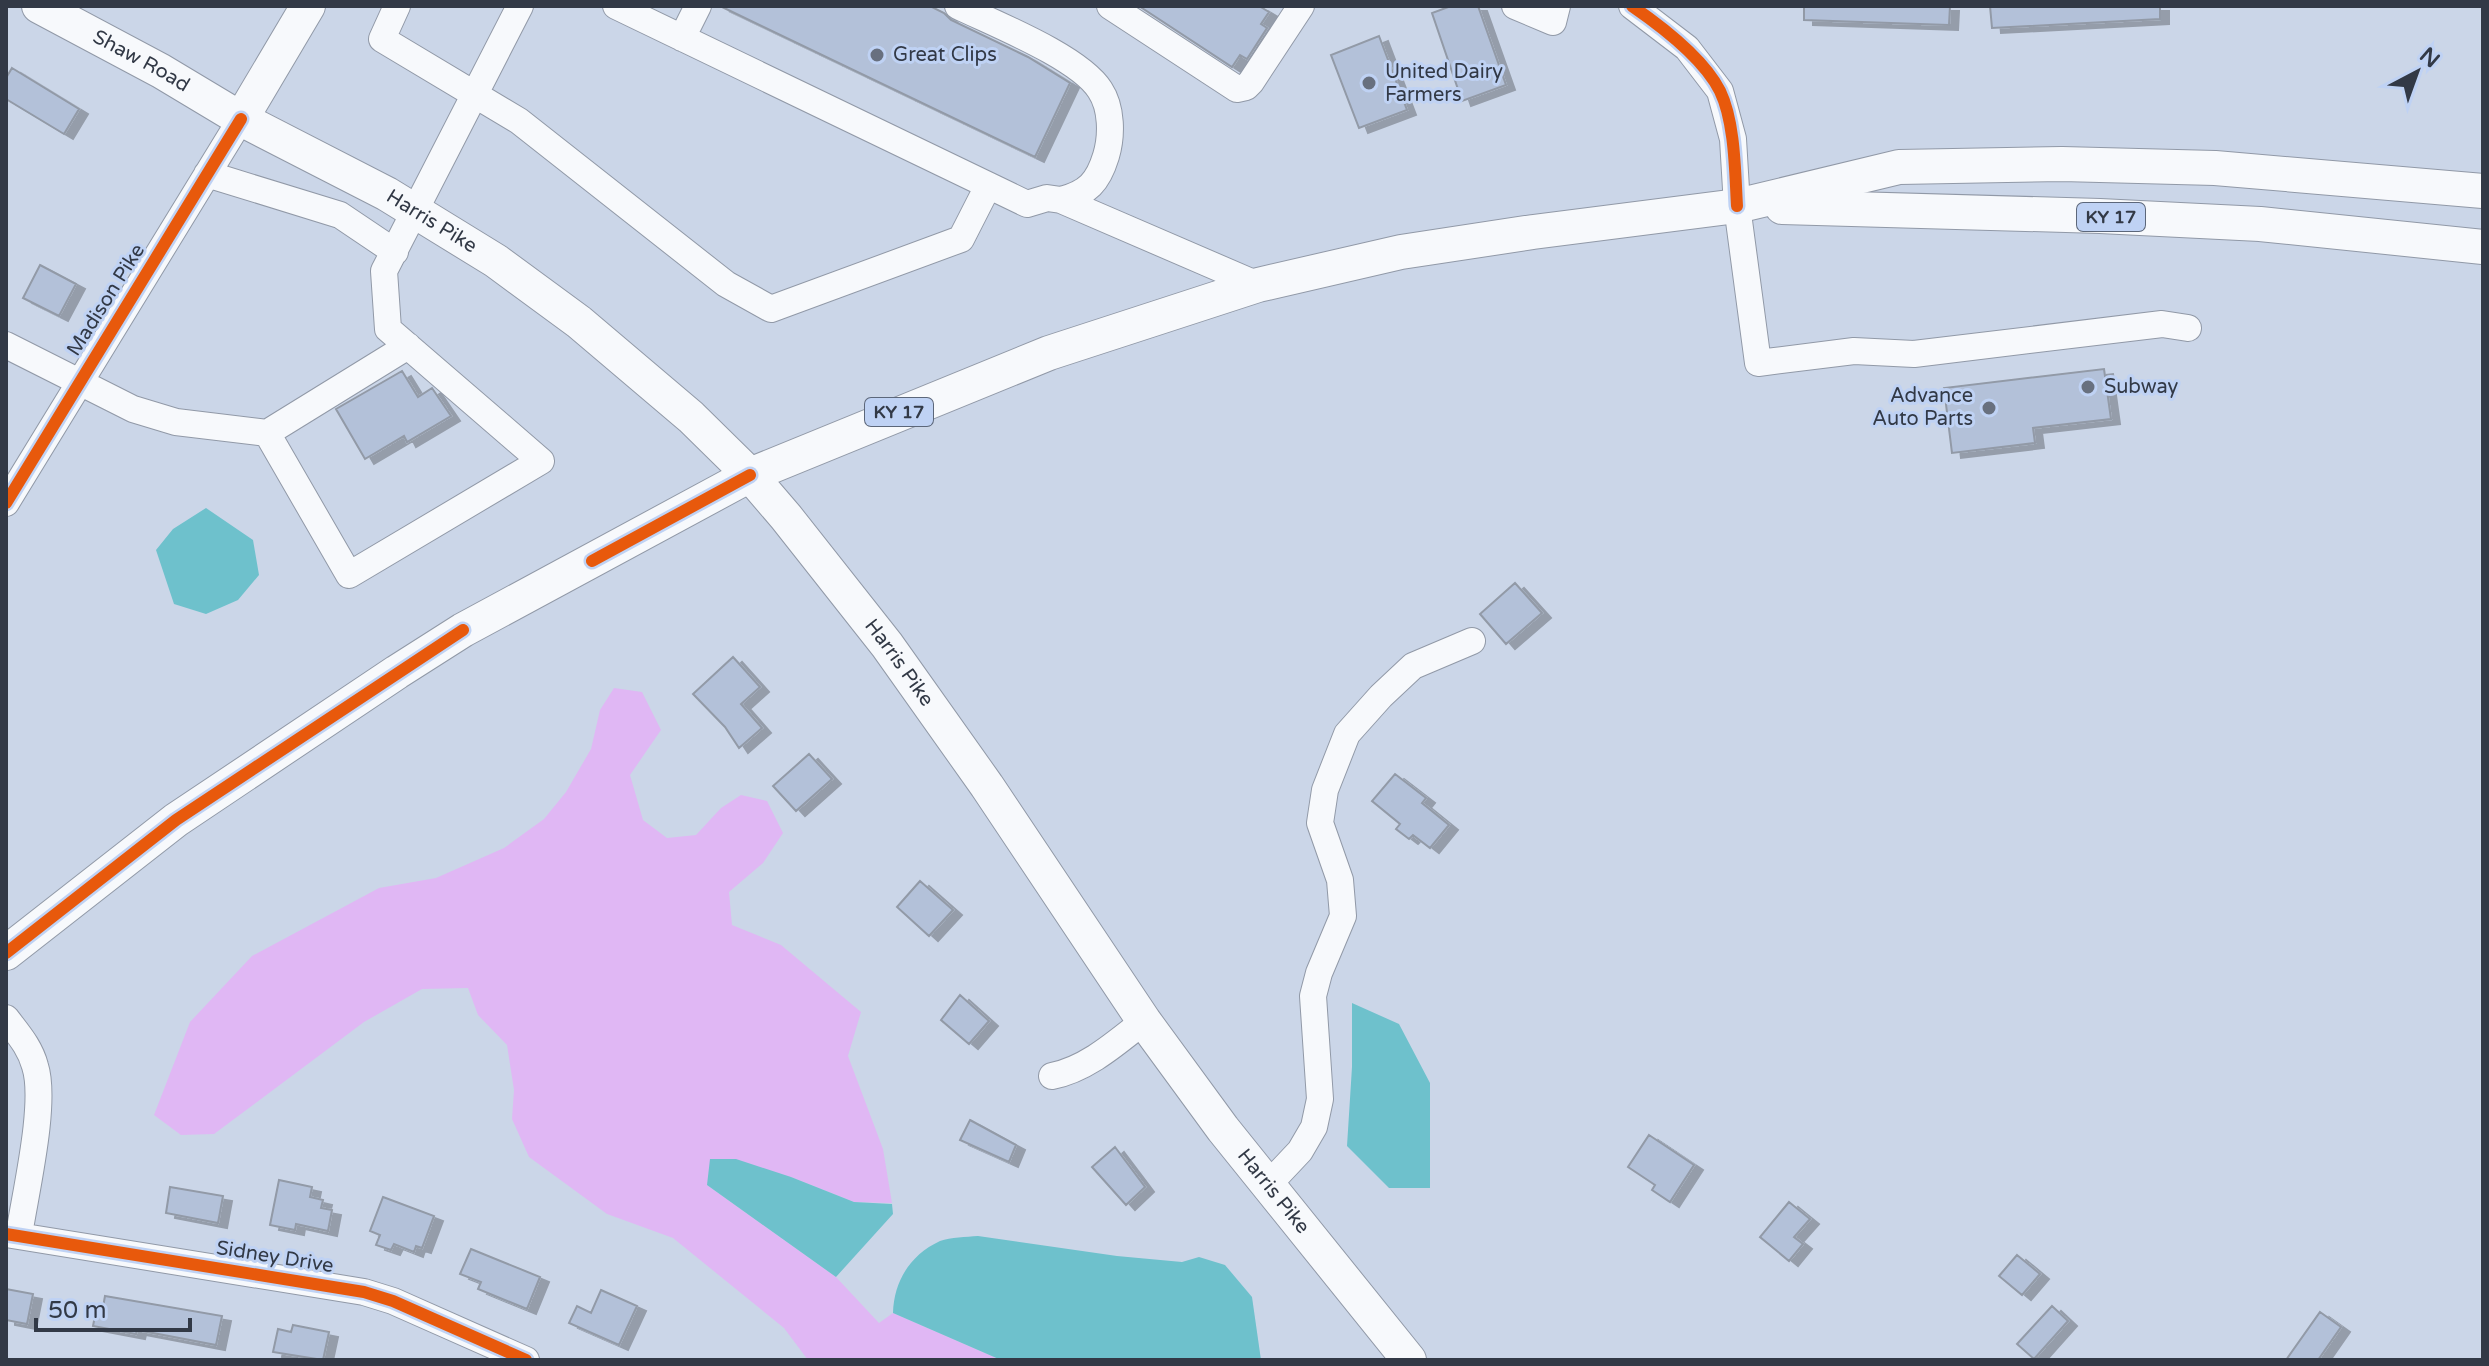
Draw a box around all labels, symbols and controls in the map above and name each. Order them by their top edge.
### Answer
street label: Shaw Road [89,25,194,97]
north arrow [2377,32,2457,112]
text: N [2414,42,2445,73]
place label: Great Clips [893,43,997,67]
marker: Great Clips [868,46,886,64]
place label: United Dairy Farmers [1385,60,1503,107]
marker: United Dairy Farmers [1360,74,1378,92]
street label: Harris Pike [382,185,481,258]
road number: KY 17 [2077,203,2145,231]
street label: Madison Pike [62,240,150,360]
place label: Subway [2104,375,2179,399]
marker: Subway [2079,378,2097,396]
place label: Advance Auto Parts [1872,384,1973,431]
road number: KY 17 [865,398,933,426]
marker: Advance Auto Parts [1980,399,1998,417]
street label: Harris Pike [859,614,939,711]
street label: Harris Pike [1232,1144,1315,1239]
street label: Sidney Drive [215,1236,335,1278]
scale bar [36,1282,190,1332]
text: 50 m [48,1296,106,1325]

